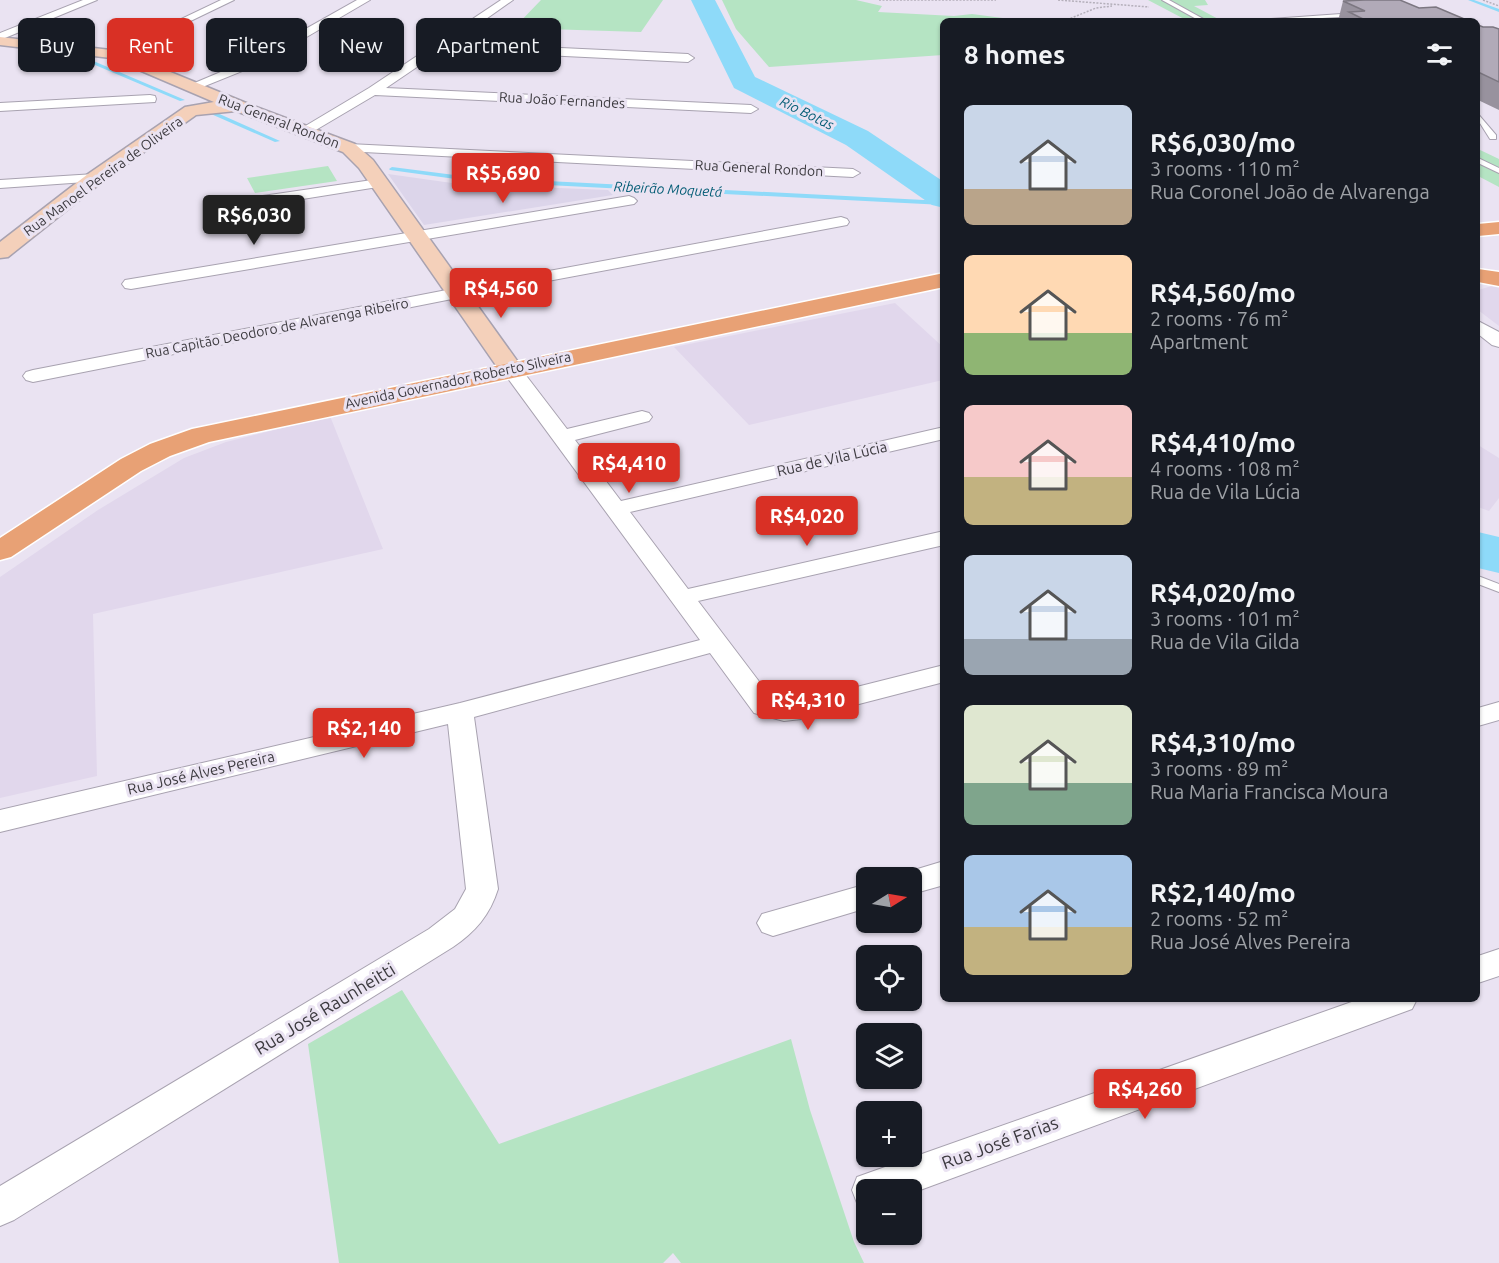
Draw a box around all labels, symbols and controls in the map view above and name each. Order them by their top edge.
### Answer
chip: Buy [18,18,95,72]
chip: Rent [107,18,194,72]
chip: Filters [206,18,307,72]
chip: New [319,18,404,72]
chip: Apartment [416,18,561,72]
icon: filters [1423,38,1456,71]
text: 8 homes [964,40,1065,69]
street label: Rua João Fernandes [498,89,626,111]
street label: Rua General Rondon [216,91,342,151]
water label: Rio Botas [777,93,837,133]
street label: Rua Manoel Pereira de Oliveira [20,113,186,239]
text: R$6,030/mo [1150,128,1296,157]
icon: home [1012,129,1084,201]
pin: R$5,690 [448,153,558,204]
street label: Rua General Rondon [694,157,824,179]
text: 3 rooms · 110 m² [1150,157,1300,180]
text: R$5,690 [466,161,540,184]
water label: Ribeirão Moquetá [613,178,723,200]
text: Rua Coronel João de Alvarenga [1150,180,1430,203]
pin: R$6,030 [199,195,309,246]
text: R$6,030 [217,203,291,226]
pin: R$4,560 [446,268,556,319]
text: R$4,560 [464,276,538,299]
text: R$4,560/mo [1150,278,1296,307]
icon: home [1012,279,1084,351]
street label: Rua Capitão Deodoro de Alvarenga Ribeiro [144,295,410,361]
text: 2 rooms · 76 m² [1150,307,1288,330]
text: Apartment [1150,330,1248,353]
street label: Avenida Governador Roberto Silveira [344,348,572,412]
text: R$4,410/mo [1150,428,1296,457]
icon: home [1012,429,1084,501]
street label: Rua de Vila Lúcia [775,438,889,479]
pin: R$4,410 [574,443,684,494]
text: R$4,410 [592,451,666,474]
text: 4 rooms · 108 m² [1150,457,1300,480]
text: Rua de Vila Lúcia [1150,480,1300,503]
pin: R$4,020 [752,496,862,547]
text: R$4,020 [770,504,844,527]
text: R$4,020/mo [1150,578,1296,607]
icon: home [1012,579,1084,651]
text: 3 rooms · 101 m² [1150,607,1300,630]
text: Rua de Vila Gilda [1150,630,1300,653]
pin: R$4,310 [753,680,863,731]
text: R$4,310 [771,688,845,711]
pin: R$2,140 [309,708,419,759]
text: R$2,140 [327,716,401,739]
text: R$4,310/mo [1150,728,1296,757]
icon: home [1012,729,1084,801]
street label: Rua José Alves Pereira [126,747,276,798]
text: 3 rooms · 89 m² [1150,757,1288,780]
text: Rua Maria Francisca Moura [1150,780,1388,803]
north arrow [856,867,922,933]
map controls [856,867,922,1245]
text: R$2,140/mo [1150,878,1296,907]
icon: home [1012,879,1084,951]
text: 2 rooms · 52 m² [1150,907,1288,930]
text: Rua José Alves Pereira [1150,930,1351,953]
button: locate [856,945,922,1011]
street label: Rua José Raunheitti [251,958,398,1058]
button: layers [856,1023,922,1089]
pin: R$4,260 [1090,1069,1200,1120]
text: R$4,260 [1108,1077,1182,1100]
button: + [856,1101,922,1167]
street label: Rua José Farias [939,1112,1061,1172]
button: − [856,1179,922,1245]

